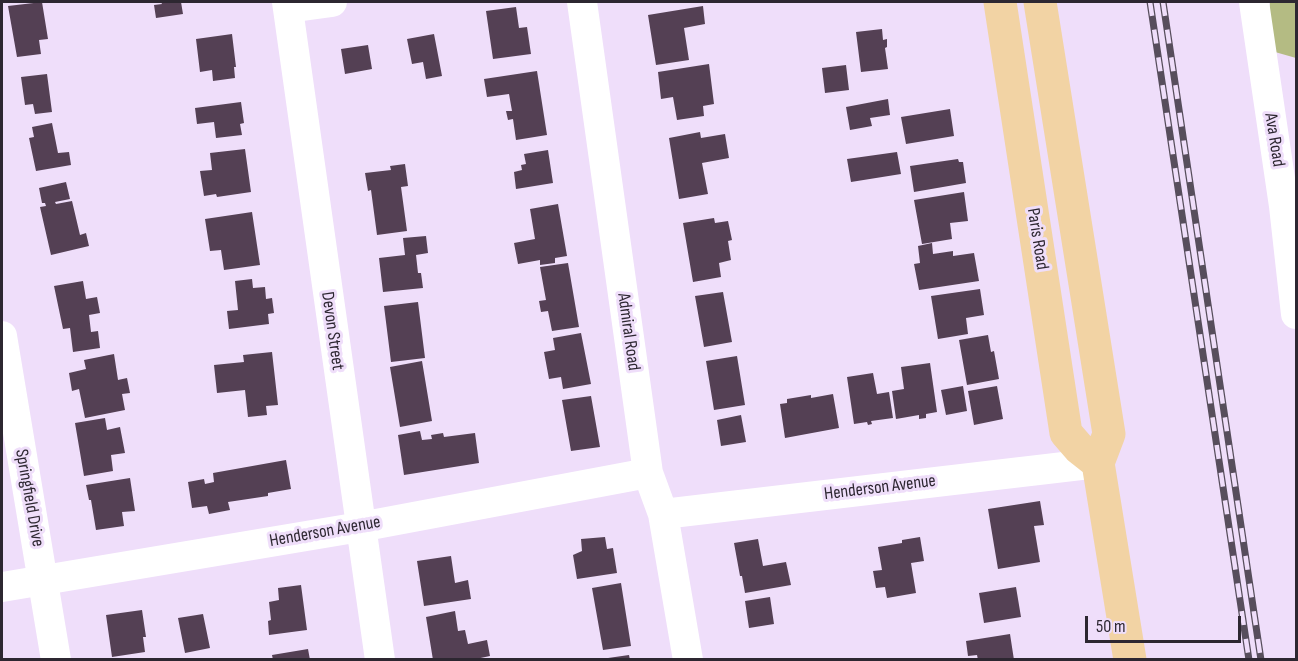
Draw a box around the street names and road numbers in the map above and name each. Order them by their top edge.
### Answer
street label: Ava Road [1259,112,1289,168]
street label: Paris Road [1021,207,1053,271]
street label: Devon Street [316,290,348,372]
street label: Admiral Road [612,292,644,372]
street label: Springfield Drive [10,447,48,549]
street label: Henderson Avenue [823,470,937,506]
street label: Henderson Avenue [268,512,382,552]

